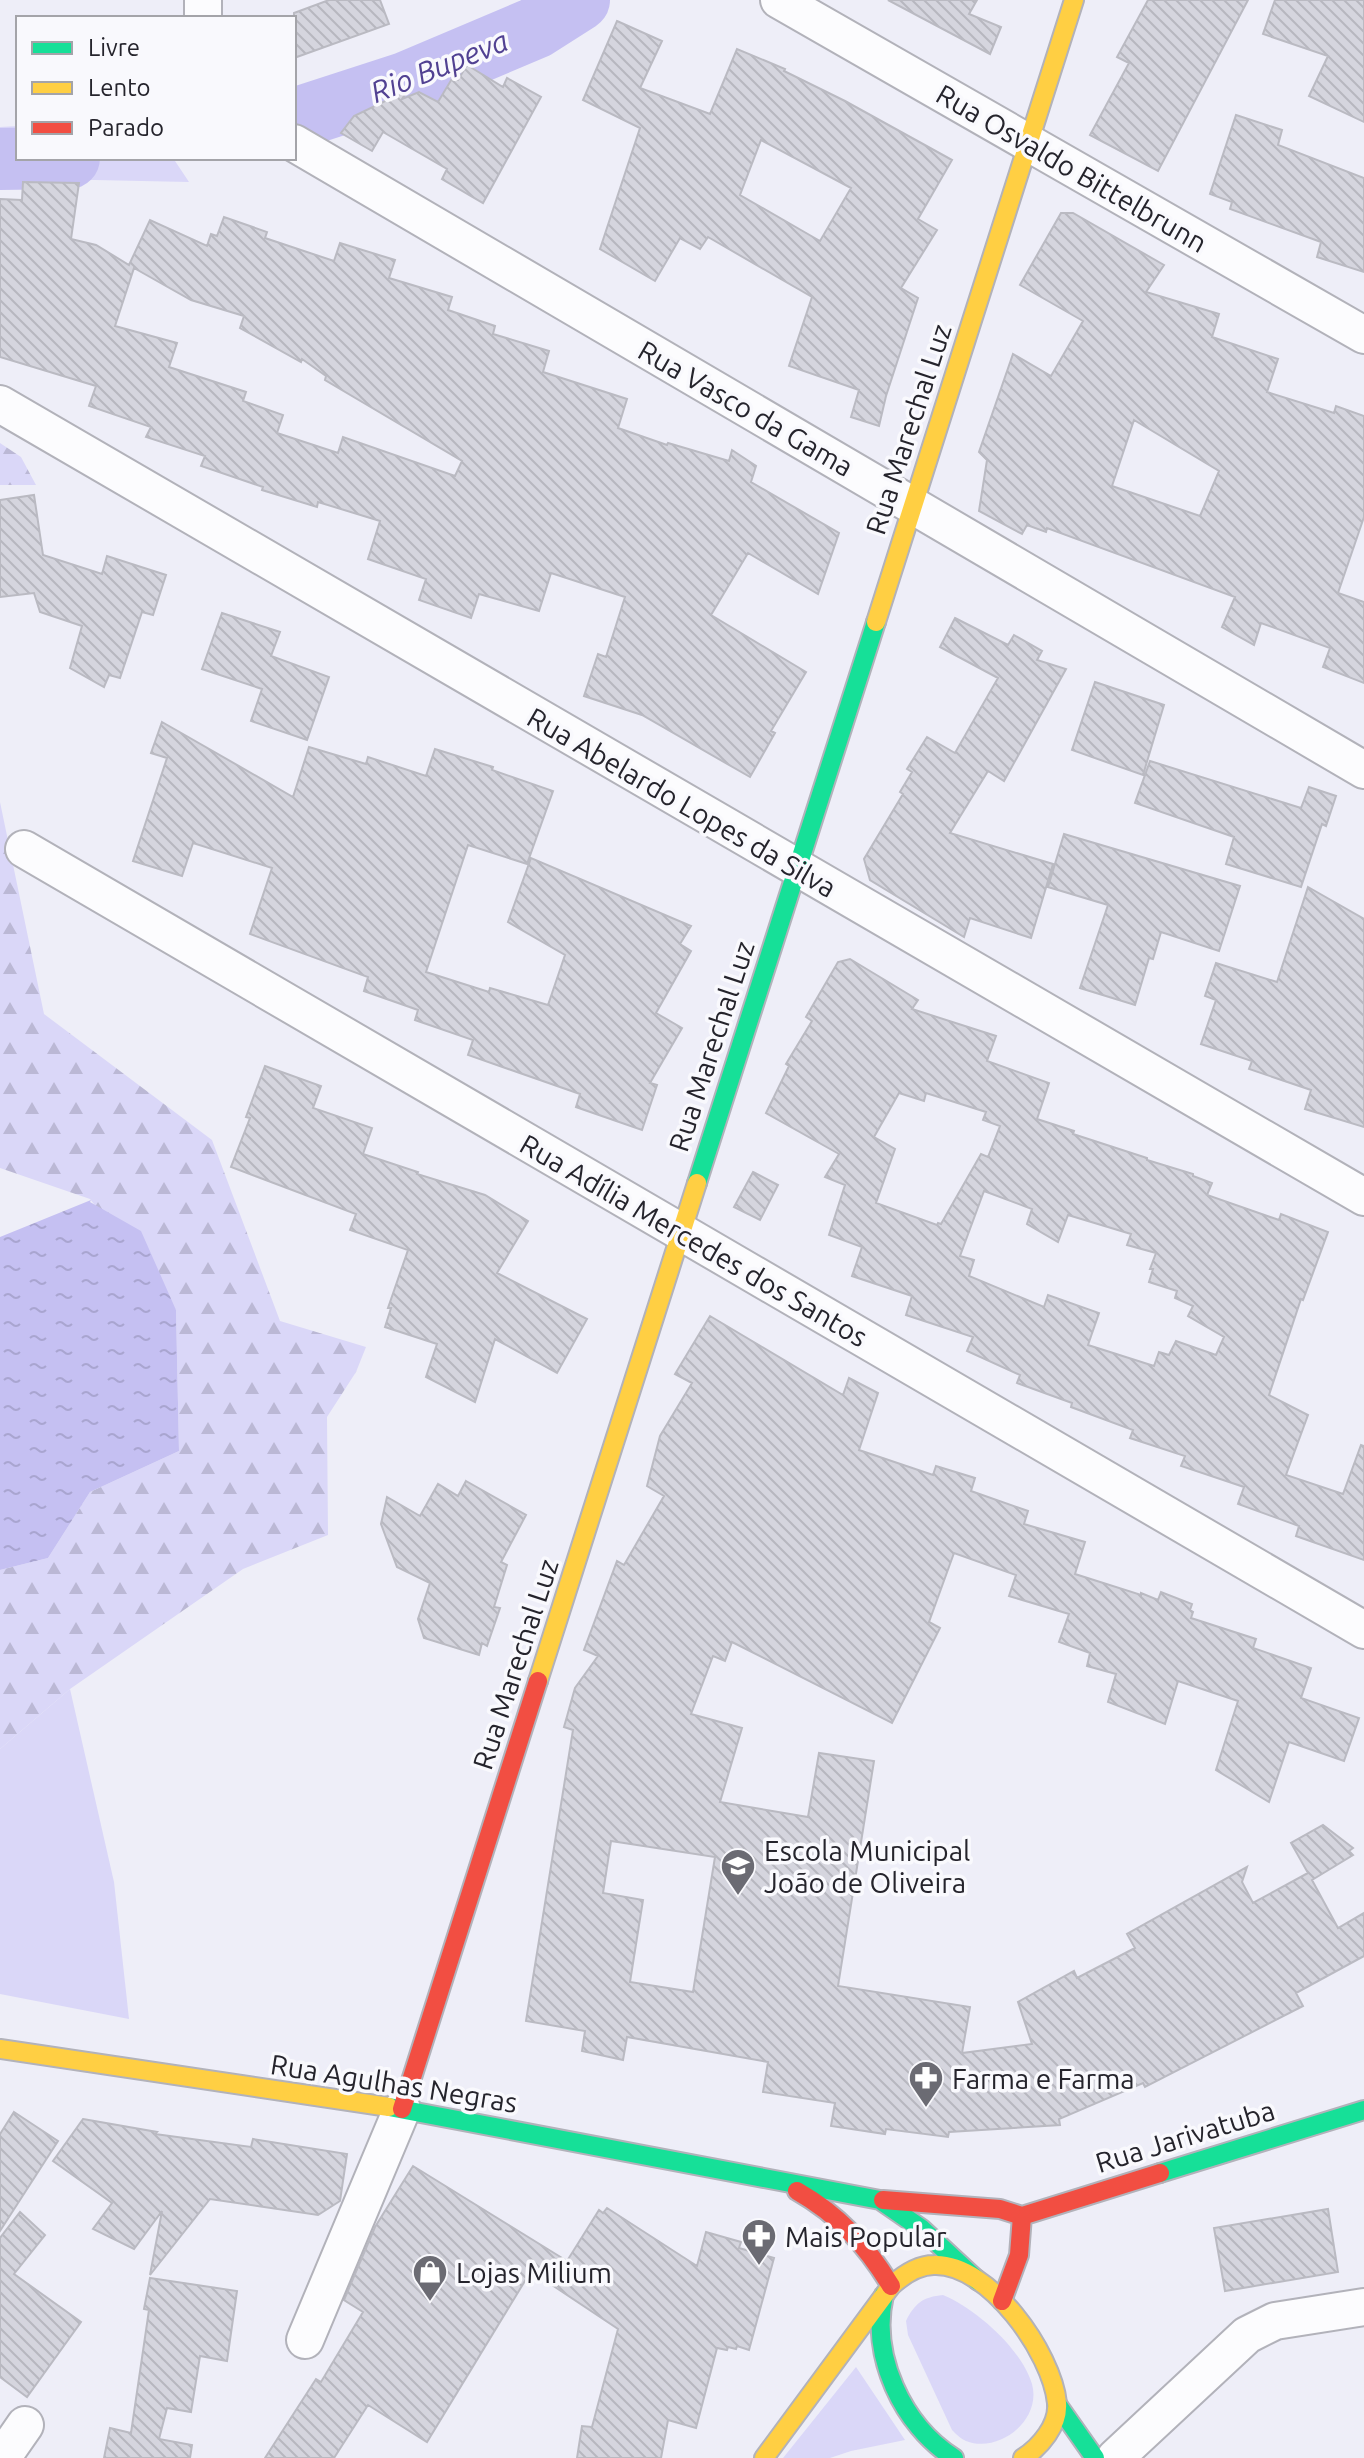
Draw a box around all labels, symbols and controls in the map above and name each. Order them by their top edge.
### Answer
legend [16,16,296,160]
water label: Rio Bupeva [365,23,513,109]
text: Livre [88,34,140,61]
text: Lento [88,74,151,101]
street label: Rua Osvaldo Bittelbrunn [931,78,1213,258]
text: Parado [88,114,164,141]
street label: Rua Marechal Luz [859,320,957,538]
street label: Rua Vasco da Gama [633,334,859,482]
street label: Rua Abelardo Lopes da Silva [522,701,842,903]
street label: Rua Marechal Luz [662,937,760,1155]
street label: Rua Adília Mercedes dos Santos [515,1128,873,1352]
street label: Rua Marechal Luz [466,1555,564,1773]
place label: Escola Municipal João de Oliveira [764,1835,970,1898]
school or university icon: Escola Municipal João de Oliveira [719,1847,757,1897]
street label: Rua Agulhas Negras [268,2048,520,2118]
pharmacy icon: Farma e Farma [907,2059,945,2109]
place label: Farma e Farma [952,2063,1135,2094]
street label: Rua Jarivatuba [1092,2094,1278,2178]
pharmacy icon: Mais Popular [740,2217,778,2267]
place label: Mais Popular [785,2221,947,2252]
shop icon: Lojas Milium [411,2253,449,2303]
place label: Lojas Milium [456,2257,612,2288]

